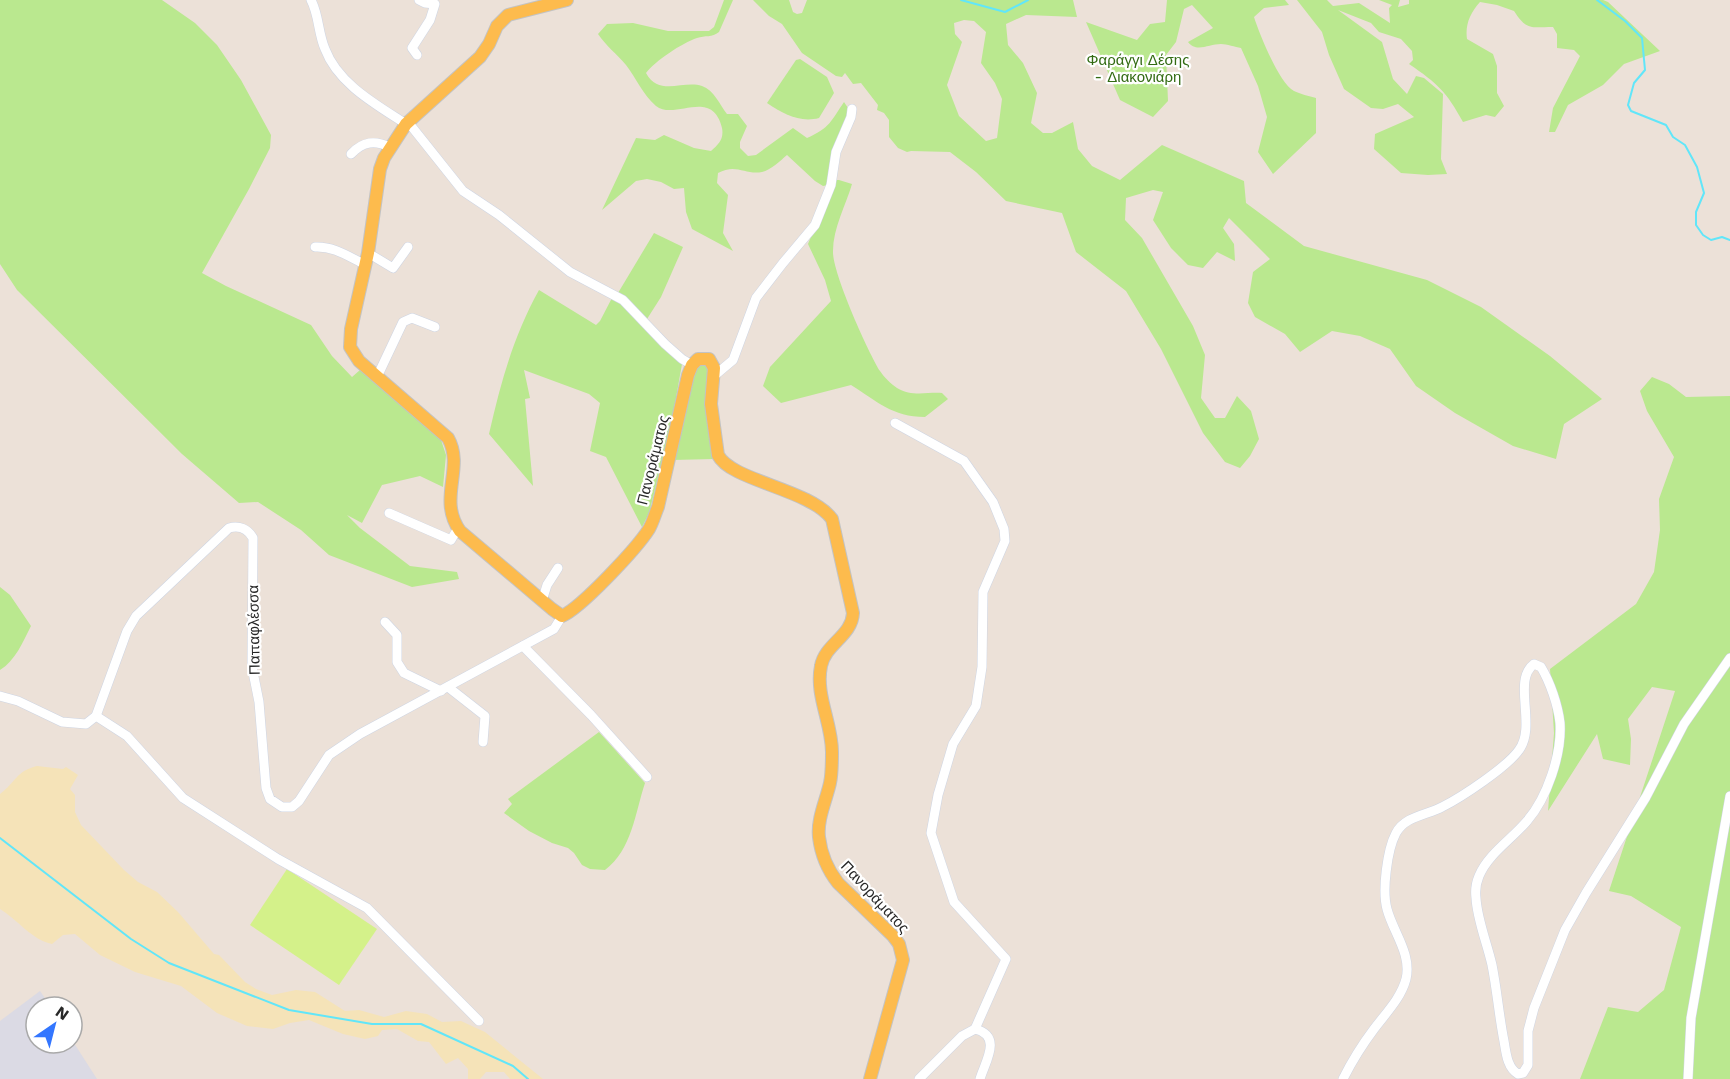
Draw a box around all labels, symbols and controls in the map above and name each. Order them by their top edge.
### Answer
park label: Φαράγγι Δέσης - Διακονιάρη [1087,51,1189,86]
street label: Πανοράματος [633,413,673,507]
street label: Παπαφλέσσα [244,585,264,675]
street label: Πανοράματος [837,857,913,937]
north arrow [24,995,84,1055]
text: N [52,1002,73,1024]

